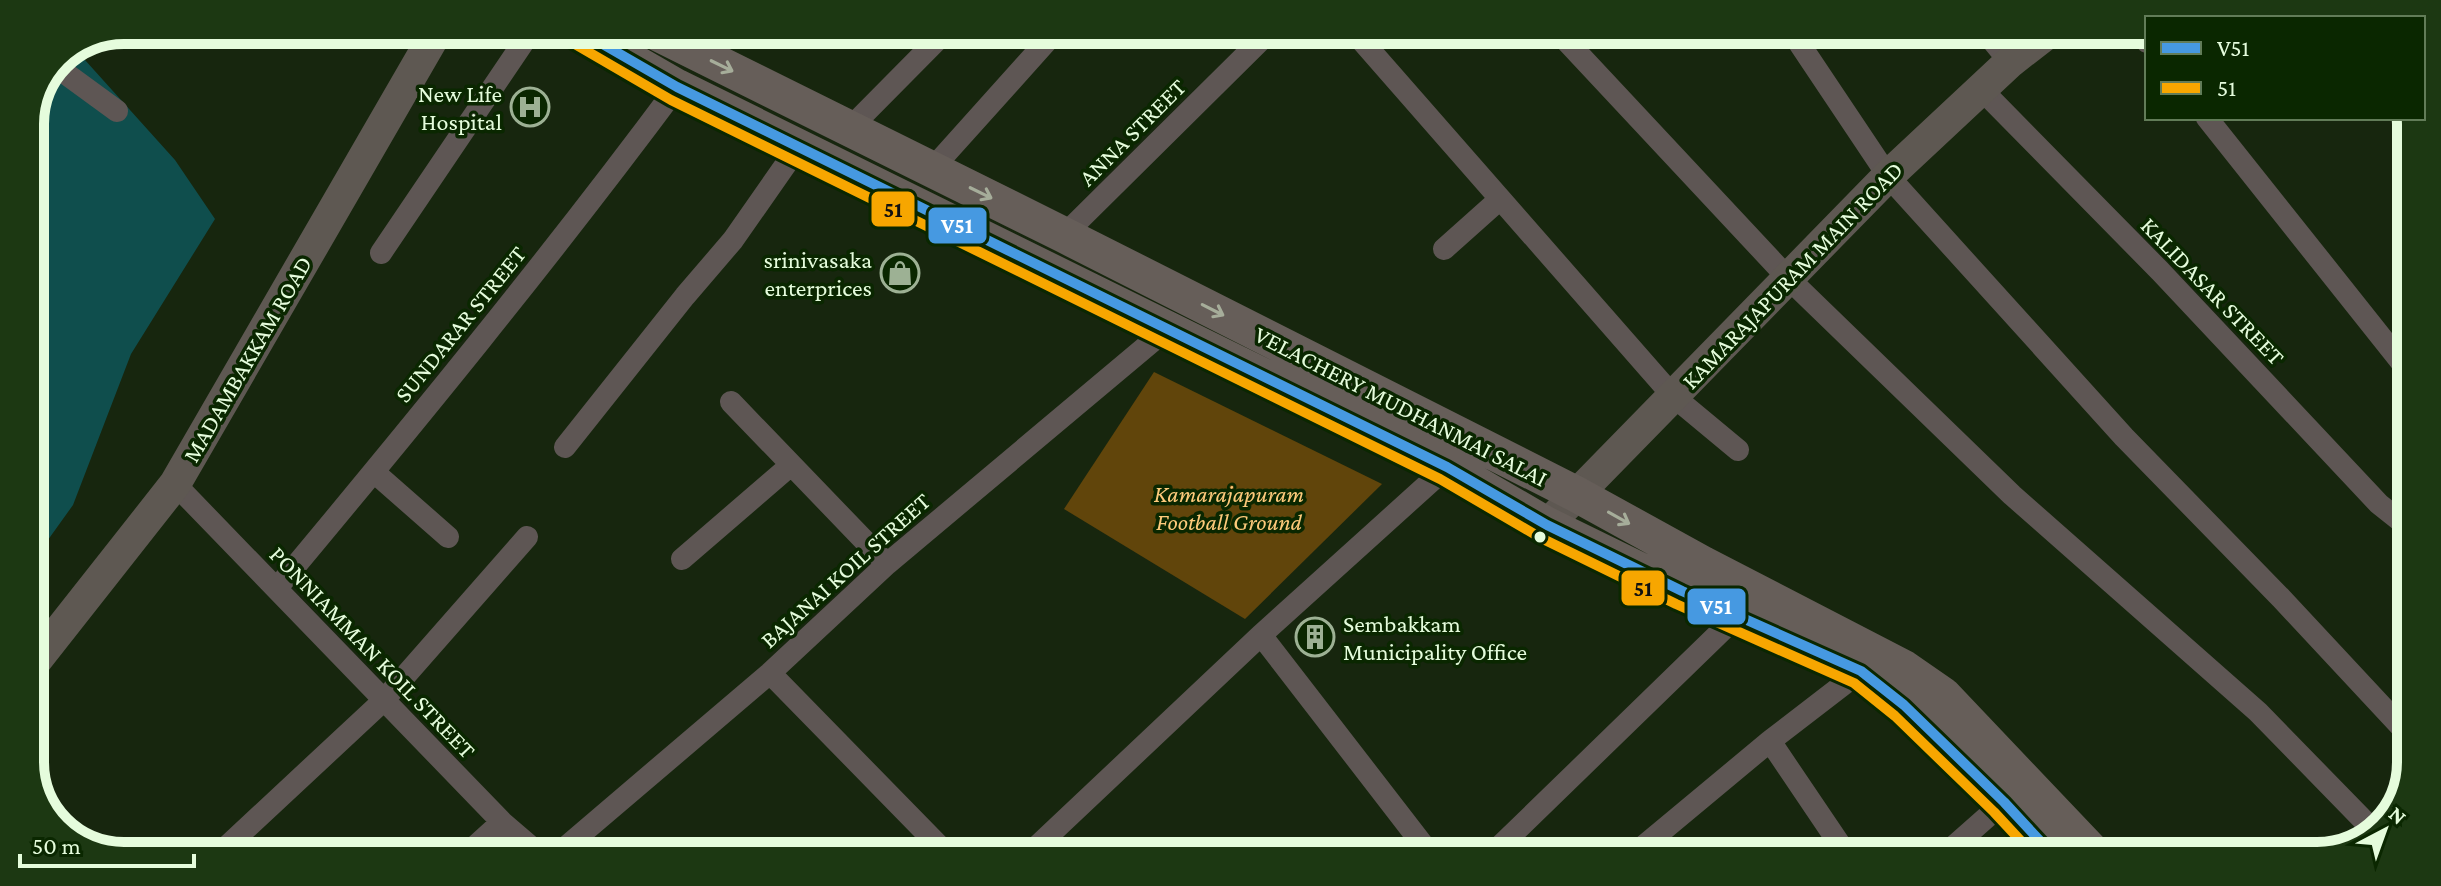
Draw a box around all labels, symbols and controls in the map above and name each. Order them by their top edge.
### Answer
legend [2145,16,2425,120]
text: V51 [2217,34,2250,61]
one-way arrow [710,58,734,74]
street label: ANNA STREET [1073,73,1191,191]
text: 51 [2217,74,2236,101]
place label: New Life Hospital [418,80,502,135]
hospital icon: New Life Hospital [509,86,551,128]
street label: KAMARAJAPURAM MAIN ROAD [1676,156,1908,394]
one-way arrow [968,186,992,201]
line badge: 51 [870,190,916,228]
text: 51 [884,197,902,222]
line badge: V51 [927,206,988,245]
street label: KALIDASAR STREET [2136,212,2290,370]
text: V51 [940,213,973,238]
street label: SUNDARAR STREET [389,241,531,407]
place label: srinivasaka enterprices [764,246,872,301]
street label: MADAMBAKKAM ROAD [177,251,317,467]
shop icon: srinivasaka enterprices [879,252,921,294]
one-way arrow [1200,303,1224,319]
street label: VELACHERY MUDHANMAI SALAI [1250,320,1552,492]
park label: Kamarajapuram Football Ground [1154,480,1304,535]
street label: BAJANAI KOIL STREET [755,487,935,653]
one-way arrow [1607,510,1630,526]
unlabelled marker [1532,529,1548,545]
street label: PONNIAMMAN KOIL STREET [265,540,481,764]
line badge: 51 [1620,569,1666,607]
text: 51 [1634,576,1652,601]
line badge: V51 [1686,587,1747,626]
text: V51 [1699,594,1732,619]
place label: Sembakkam Municipality Office [1343,610,1527,665]
building icon: Sembakkam Municipality Office [1294,616,1336,658]
north arrow [2345,790,2425,870]
text: N [2384,801,2412,830]
scale bar [20,818,194,868]
text: 50 m [32,832,81,859]

